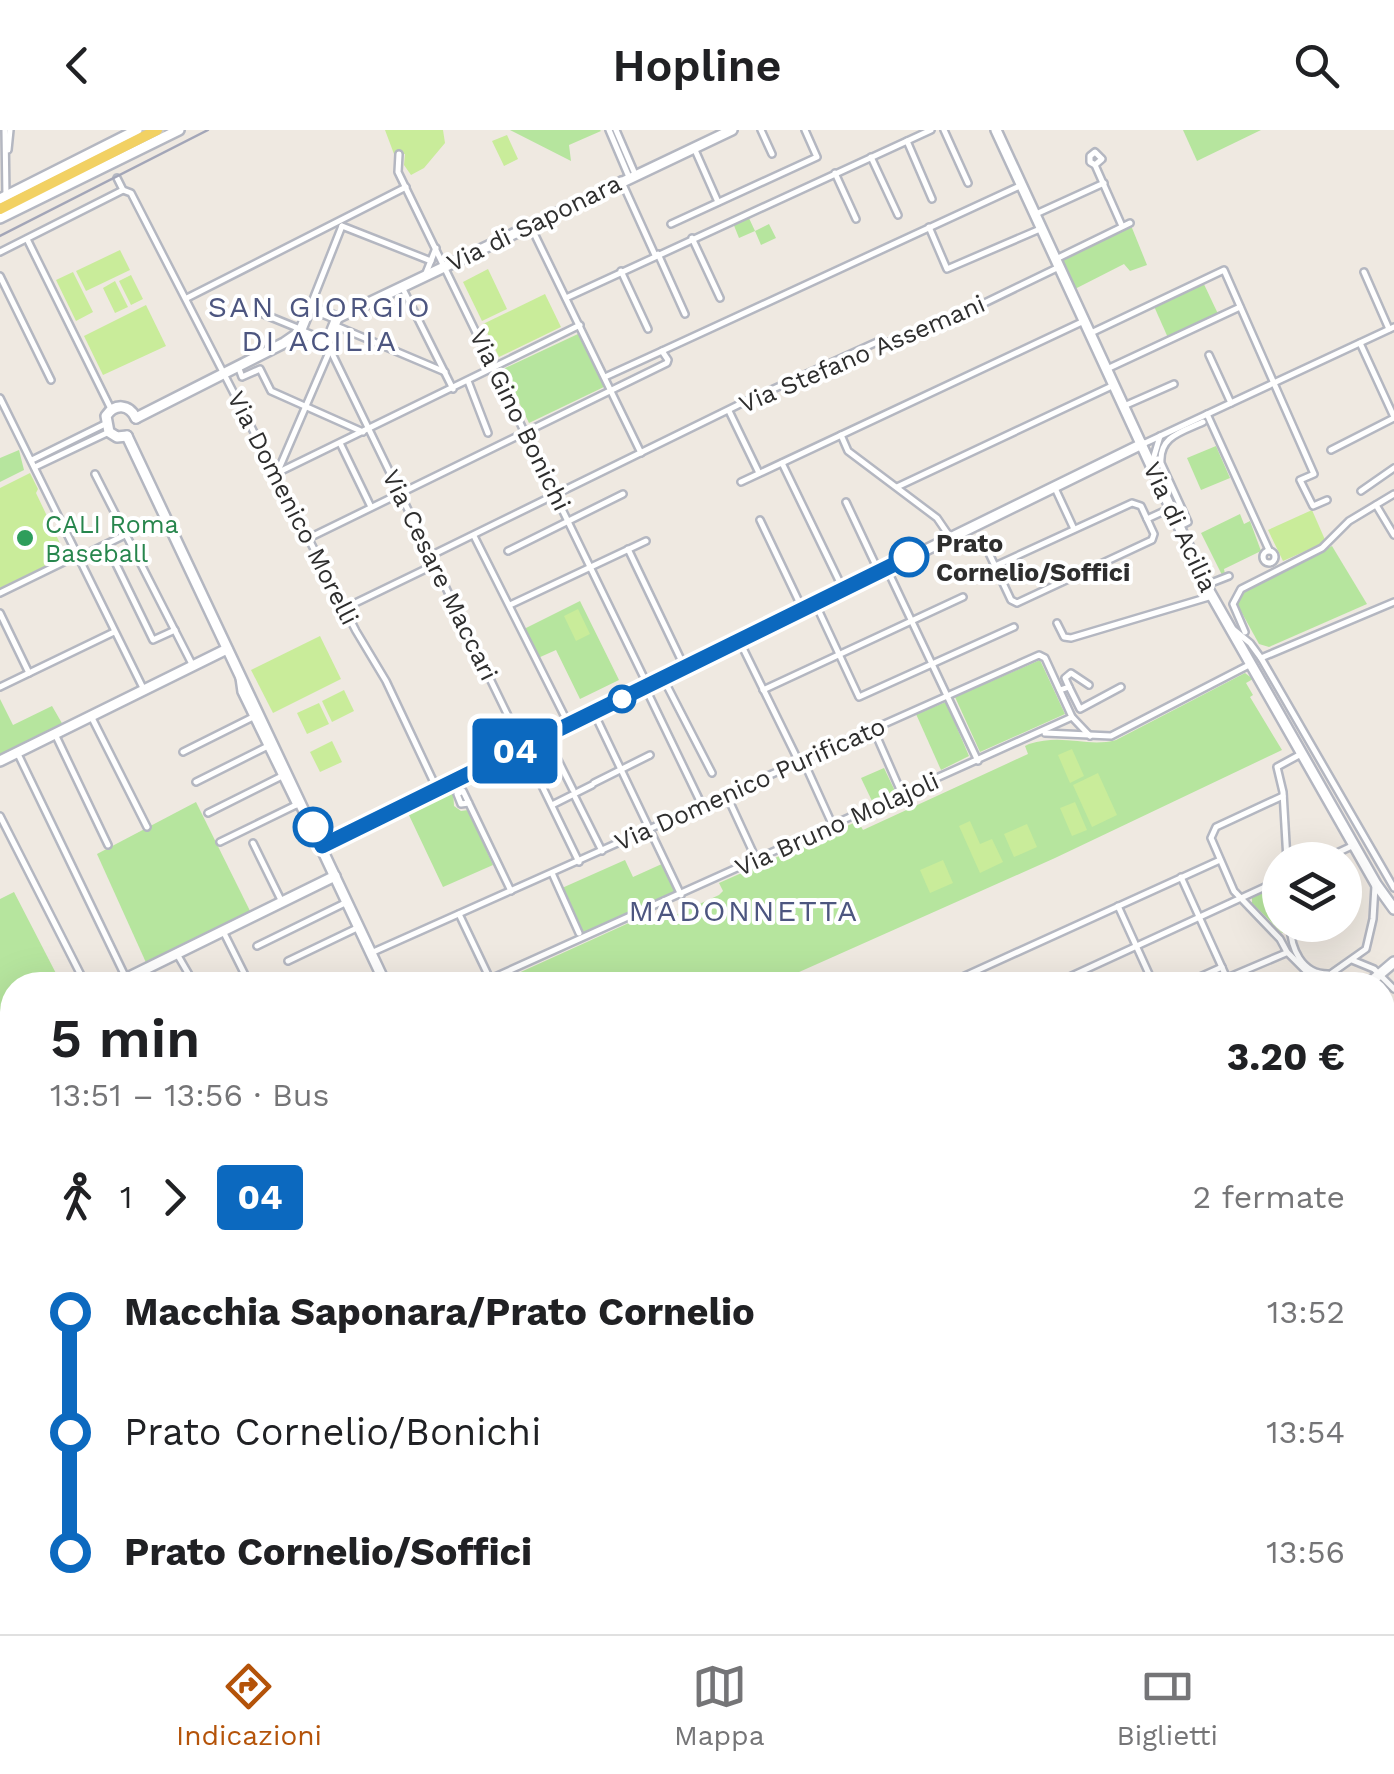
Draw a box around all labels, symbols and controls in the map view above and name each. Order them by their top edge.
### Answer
icon: back [50,38,105,93]
icon: search [1289,38,1344,93]
text: Hopline [612,39,782,92]
street label: Via di Saponara [442,168,626,278]
district label: SAN GIORGIO DI ACILIA [208,289,432,358]
street label: Via Stefano Assemani [735,289,989,419]
street label: Via Gino Bonichi [464,325,576,515]
street label: Via Domenico Morelli [221,386,365,630]
street label: Via di Acilia [1137,457,1223,597]
street label: Via Cesare Maccari [376,465,504,685]
place label: CALI Roma Baseball [45,510,179,568]
marker: CALI Roma Baseball [14,527,36,549]
place label: Prato Cornelio/Soffici [936,529,1130,587]
marker: Prato Cornelio/Soffici [890,538,928,576]
unlabelled marker [609,686,635,712]
street label: Via Domenico Purificato [610,711,890,857]
line badge: 04 [470,718,560,784]
text: 04 [492,730,538,772]
street label: Via Bruno Molajoli [731,766,943,882]
unlabelled marker [294,808,332,846]
map controls [1262,842,1362,942]
button: layers [1262,842,1362,942]
district label: MADONNETTA [628,893,860,928]
text: 5 min [50,1006,200,1070]
text: 3.20 € [1227,1035,1345,1079]
text: 13:51 – 13:56 · Bus [50,1076,329,1114]
icon: walk [50,1170,105,1225]
icon: forward [147,1170,202,1225]
text: 04 [237,1176,283,1218]
text: 1 [120,1178,132,1216]
text: 2 fermate [1193,1178,1345,1216]
text: Macchia Saponara/Prato Cornelio [124,1290,755,1334]
text: 13:52 [1267,1293,1345,1331]
text: Prato Cornelio/Bonichi [124,1410,541,1454]
text: 13:54 [1266,1413,1345,1451]
text: Prato Cornelio/Soffici [124,1530,532,1574]
text: 13:56 [1266,1533,1345,1571]
tab: Indicazioni [176,1659,322,1752]
tab: Mappa [674,1659,765,1752]
tab: Biglietti [1116,1659,1218,1752]

